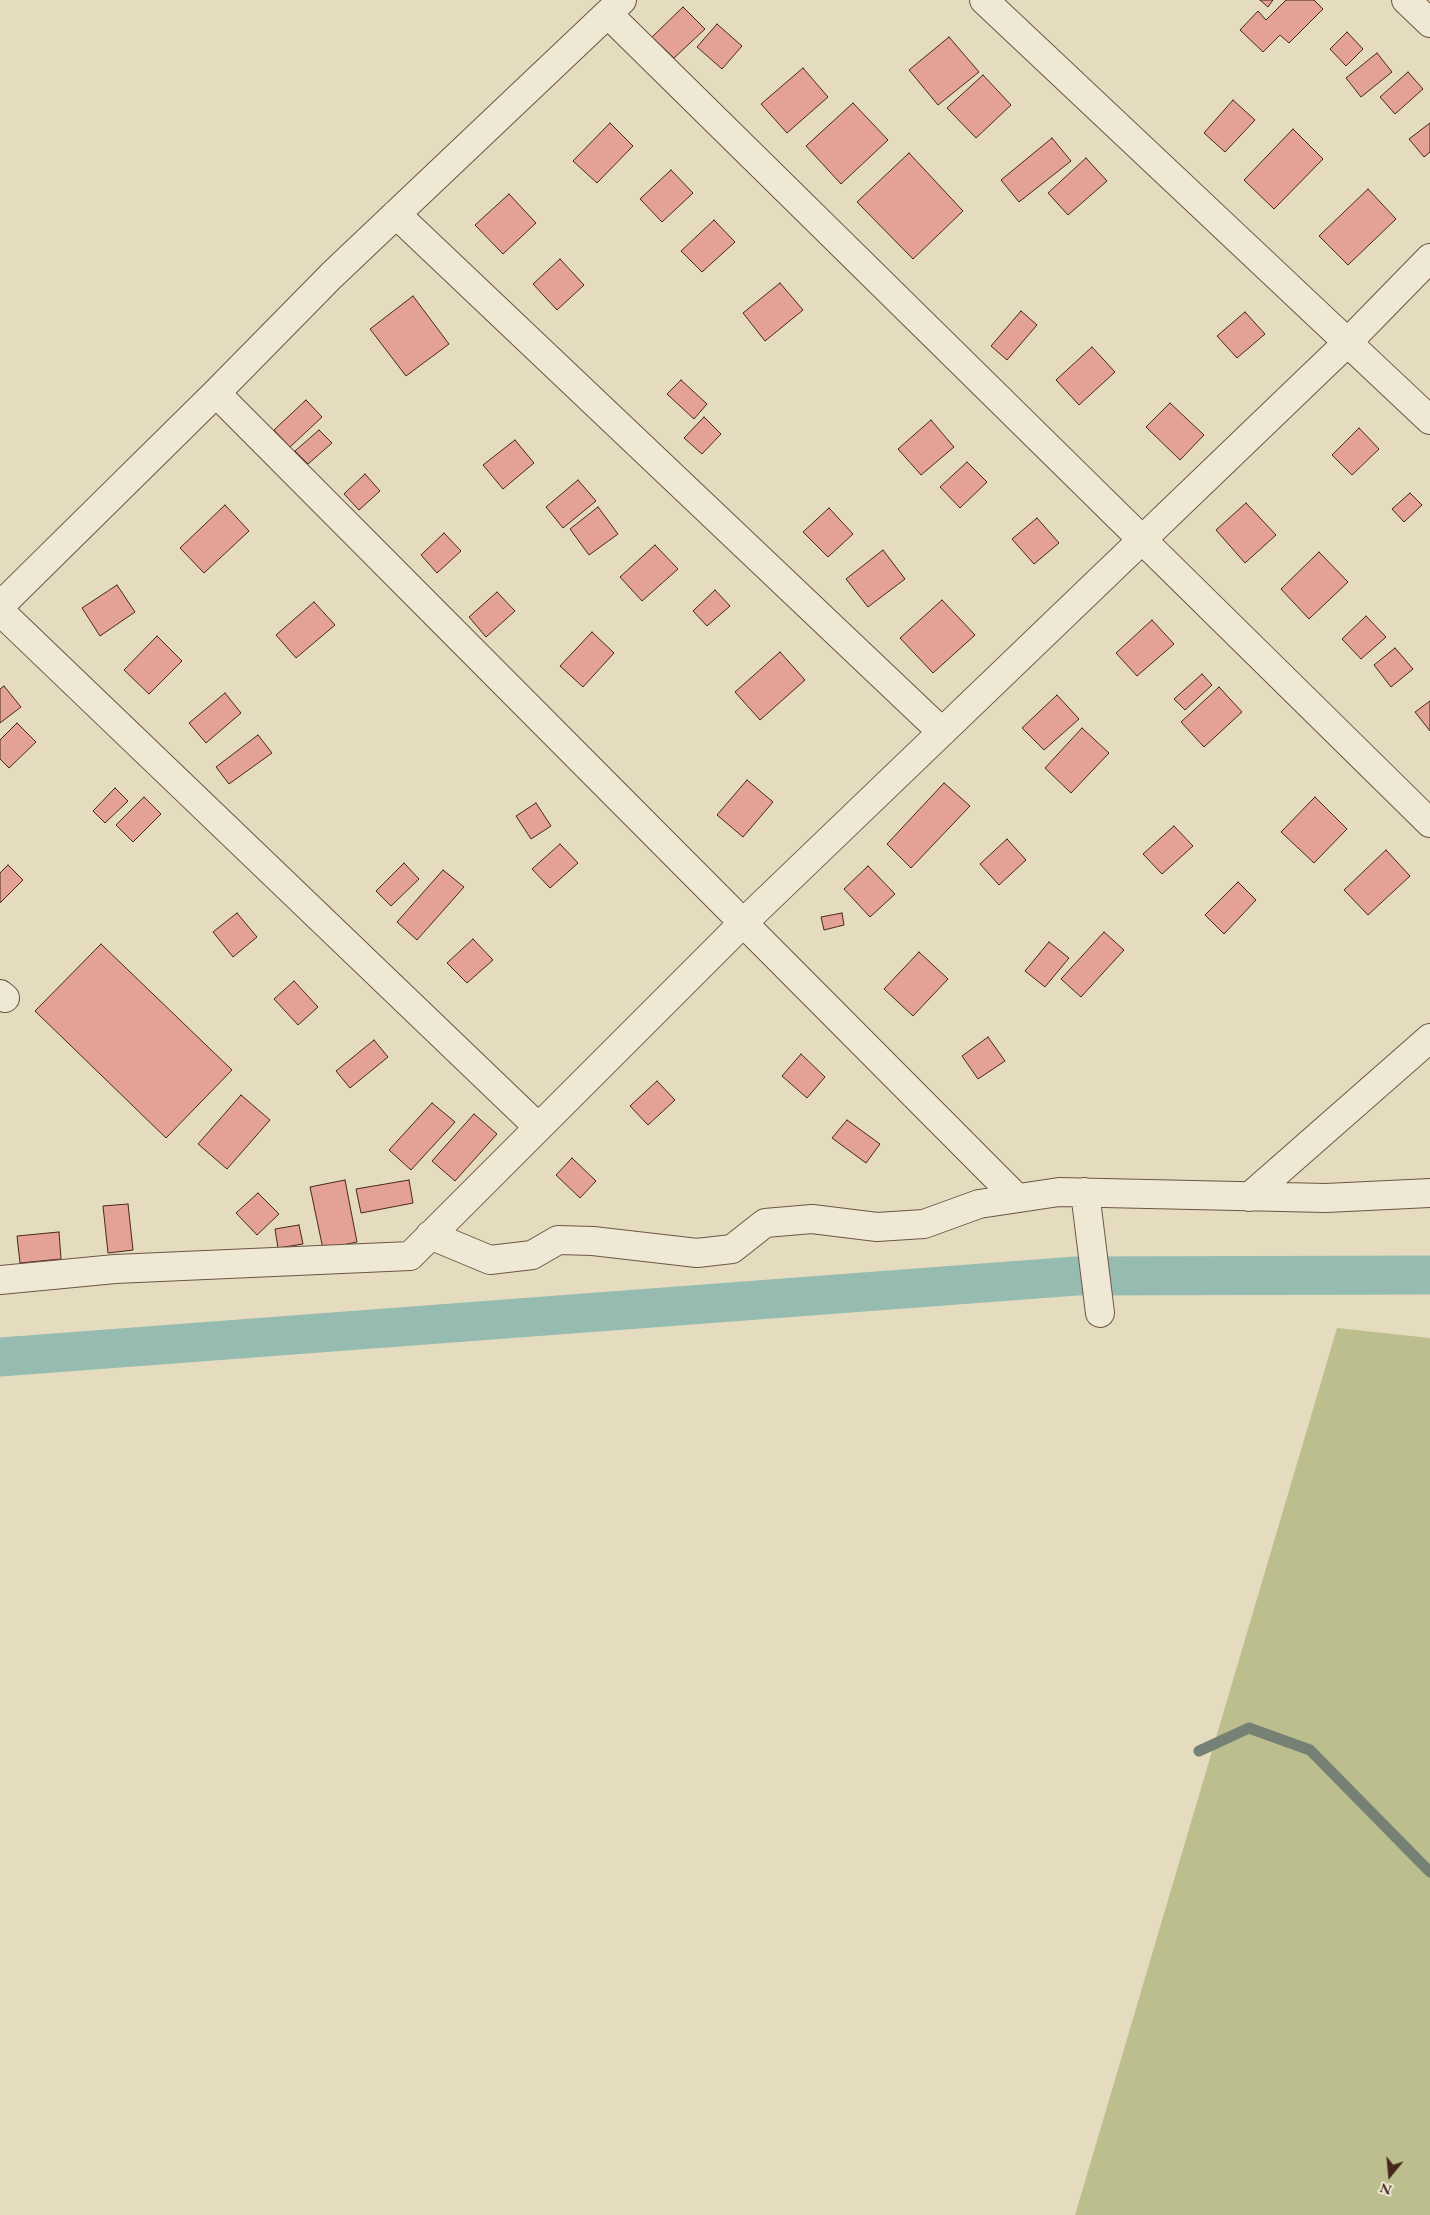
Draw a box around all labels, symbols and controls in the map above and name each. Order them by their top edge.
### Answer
north arrow [1365,2150,1415,2200]
text: N [1378,2179,1394,2200]

